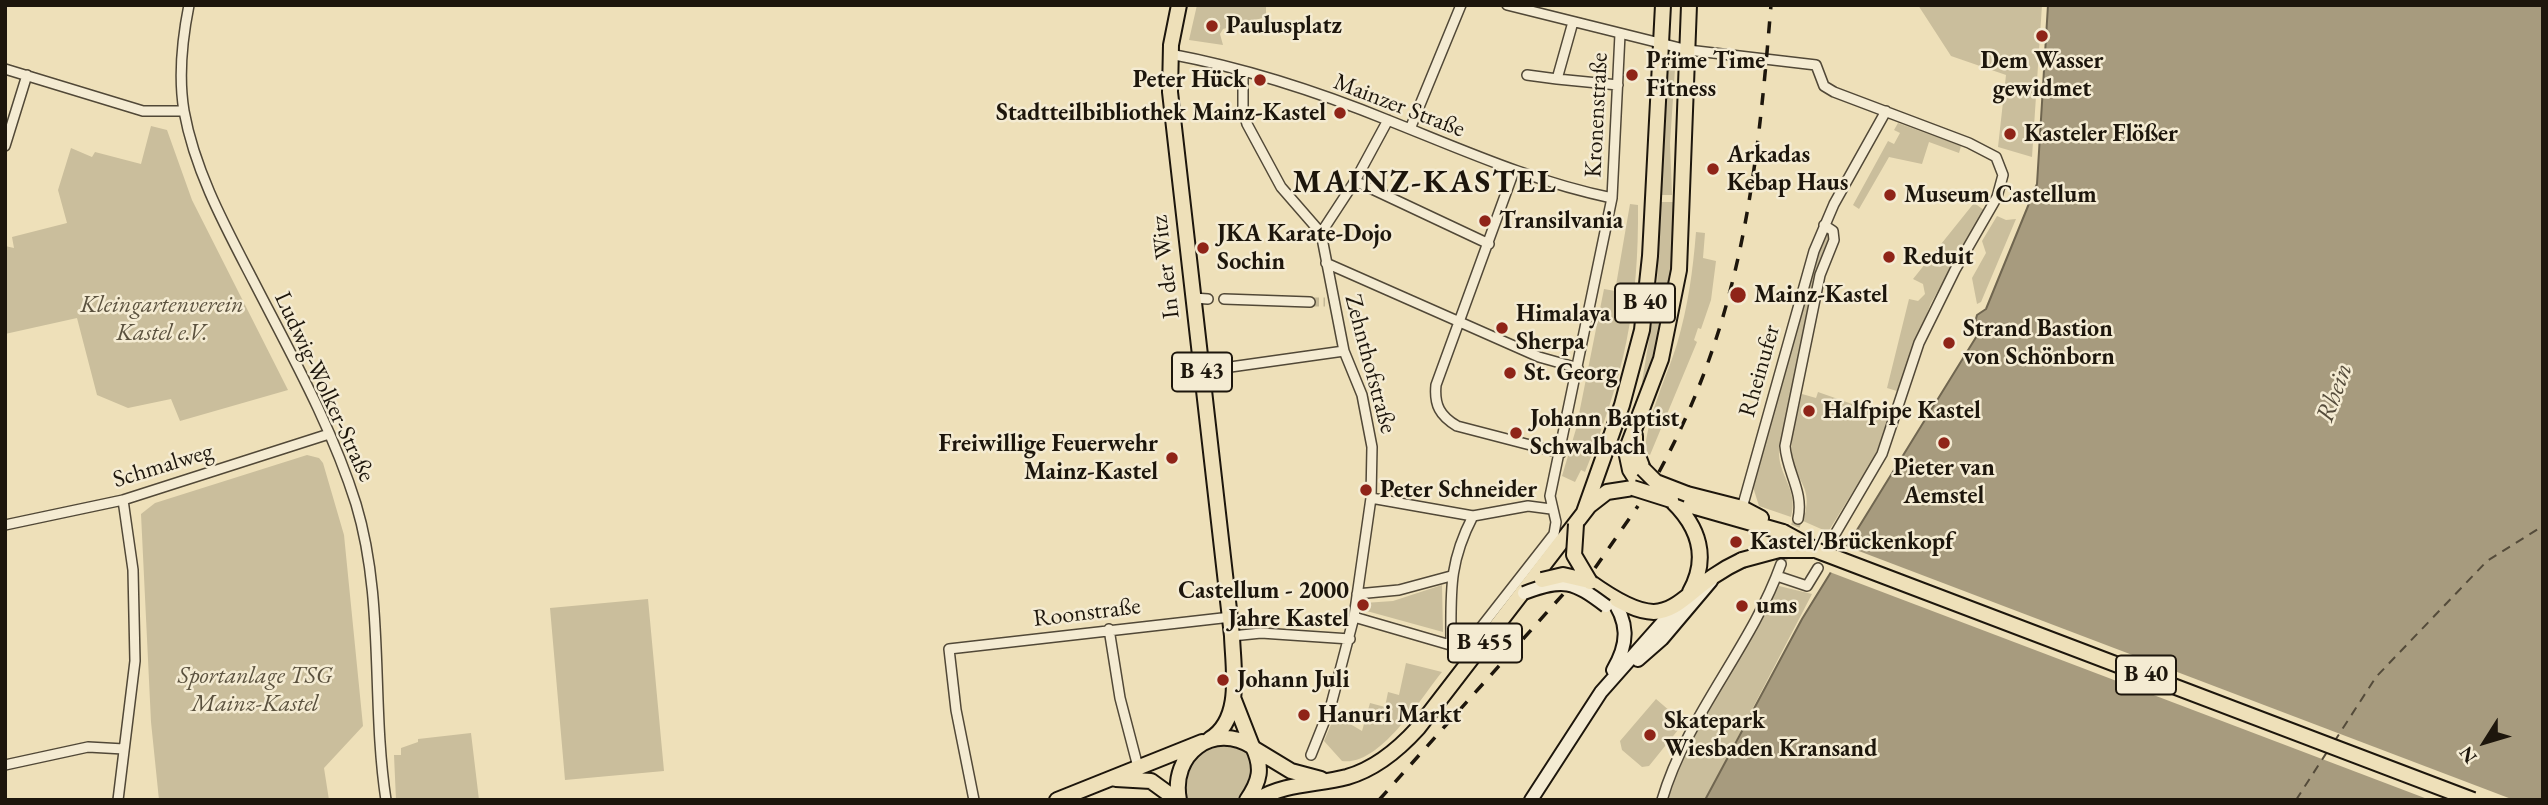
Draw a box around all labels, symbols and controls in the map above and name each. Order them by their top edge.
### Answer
place label: Paulusplatz [1226,12,1342,40]
marker: Paulusplatz [1204,18,1220,34]
marker: Dem Wasser gewidmet [2034,28,2050,44]
place label: Prime Time Fitness [1646,47,1765,103]
place label: Dem Wasser gewidmet [1980,47,2104,103]
street label: Kronenstraße [1579,52,1615,178]
place label: Peter Hück [1133,66,1246,94]
marker: Prime Time Fitness [1624,67,1640,83]
street label: Mainzer Straße [1329,68,1469,144]
marker: Peter Hück [1252,72,1268,88]
place label: Stadtteilbibliothek Mainz-Kastel [996,99,1326,127]
marker: Stadtteilbibliothek Mainz-Kastel [1332,105,1348,121]
place label: Kasteler Flößer [2024,120,2178,148]
marker: Kasteler Flößer [2002,126,2018,142]
place label: Arkadas Kebap Haus [1727,141,1848,197]
marker: Arkadas Kebap Haus [1705,161,1721,177]
district label: MAINZ-KASTEL [1294,164,1556,202]
place label: Museum Castellum [1904,181,2097,209]
marker: Museum Castellum [1882,187,1898,203]
place label: Transilvania [1499,207,1623,235]
marker: Transilvania [1477,213,1493,229]
street label: In der Witz [1145,214,1187,320]
place label: JKA Karate-Dojo Sochin [1217,220,1392,276]
marker: JKA Karate-Dojo Sochin [1195,240,1211,256]
place label: Reduit [1903,243,1974,271]
marker: Reduit [1881,249,1897,265]
place label: Mainz-Kastel [1754,281,1888,309]
road number: B 40 [1615,284,1675,322]
marker: Mainz-Kastel [1728,285,1748,305]
street label: Ludwig-Wolker-Straße [267,287,381,487]
park label: Kleingartenverein Kastel e.V. [80,291,244,347]
street label: Zehnthofstraße [1338,291,1402,437]
place label: Himalaya Sherpa [1516,300,1610,356]
place label: Strand Bastion von Schönborn [1963,315,2115,371]
marker: Himalaya Sherpa [1494,320,1510,336]
street label: Rheinufer [1733,322,1787,420]
marker: Strand Bastion von Schönborn [1941,335,1957,351]
road number: B 43 [1172,352,1232,392]
place label: St. Georg [1524,359,1618,387]
water label: Rhein [2310,359,2360,427]
marker: St. Georg [1502,365,1518,381]
place label: Halfpipe Kastel [1823,397,1981,425]
marker: Halfpipe Kastel [1801,403,1817,419]
place label: Johann Baptist Schwalbach [1530,405,1679,461]
marker: Johann Baptist Schwalbach [1508,425,1524,441]
place label: Freiwillige Feuerwehr Mainz-Kastel [939,430,1158,486]
marker: Pieter van Aemstel [1936,435,1952,451]
street label: Schmalweg [110,437,216,495]
marker: Freiwillige Feuerwehr Mainz-Kastel [1164,450,1180,466]
place label: Pieter van Aemstel [1893,454,1995,510]
place label: Peter Schneider [1380,476,1537,504]
marker: Peter Schneider [1358,482,1374,498]
place label: Kastel/Brückenkopf [1750,528,1954,556]
marker: Kastel/Brückenkopf [1728,534,1744,550]
place label: Castellum - 2000 Jahre Kastel [1178,577,1349,633]
street label: Roonstraße [1032,592,1142,634]
place label: ums [1756,592,1797,620]
marker: Castellum - 2000 Jahre Kastel [1355,597,1371,613]
marker: ums [1734,598,1750,614]
road number: B 455 [1448,624,1522,663]
road number: B 40 [2116,656,2176,694]
park label: Sportanlage TSG Mainz-Kastel [178,662,332,718]
place label: Johann Juli [1237,666,1350,694]
marker: Johann Juli [1215,672,1231,688]
place label: Hanuri Markt [1318,701,1461,729]
marker: Hanuri Markt [1296,707,1312,723]
place label: Skatepark Wiesbaden Kransand [1664,707,1877,763]
north arrow [2450,707,2520,777]
marker: Skatepark Wiesbaden Kransand [1642,727,1658,743]
text: N [2453,741,2482,769]

